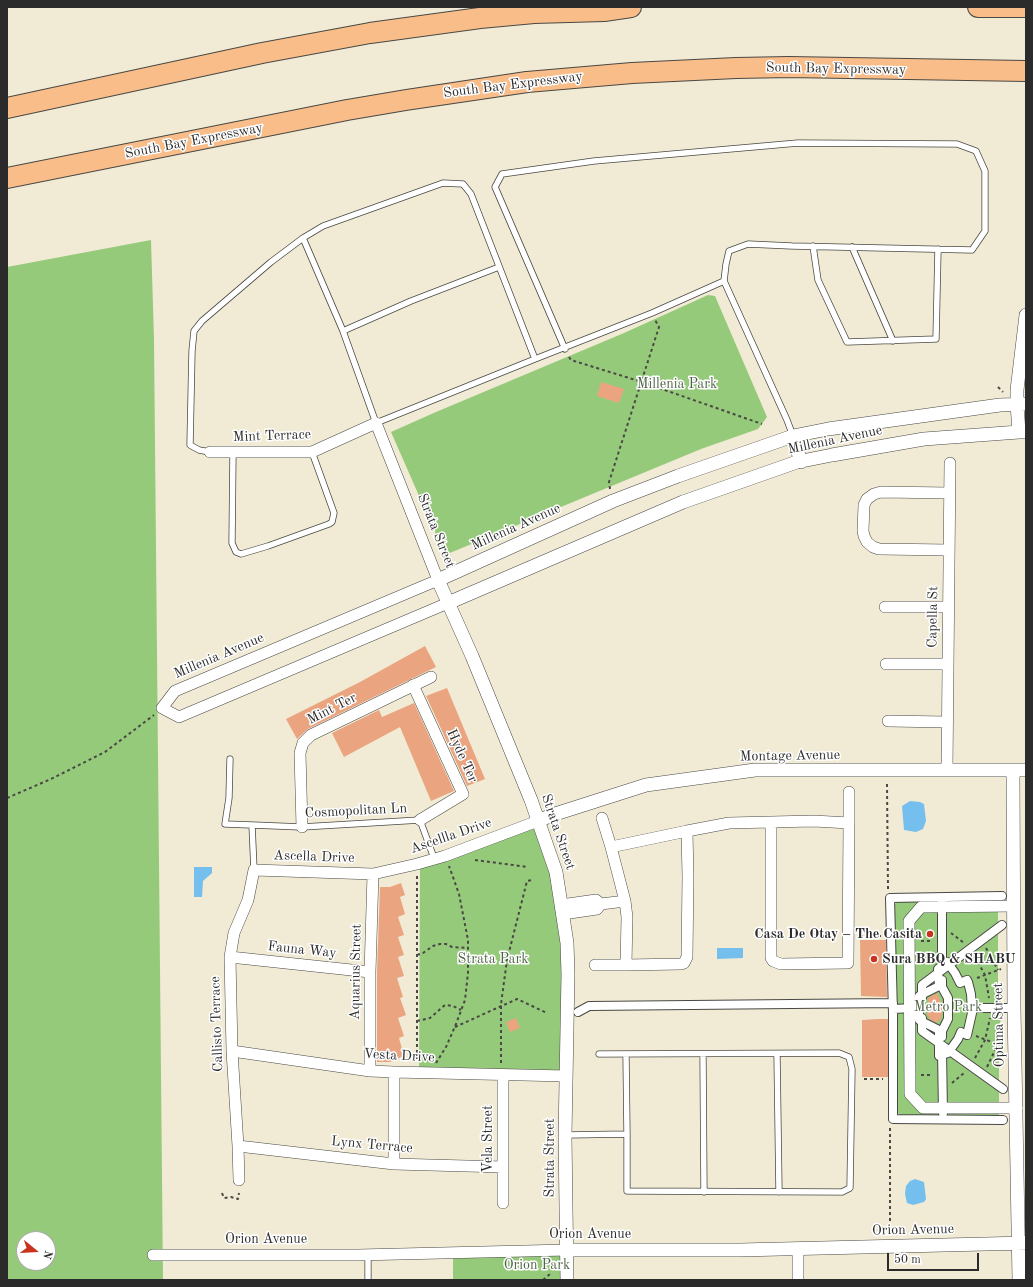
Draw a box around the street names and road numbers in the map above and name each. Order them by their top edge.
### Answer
street label: South Bay Expressway [766,59,906,79]
street label: South Bay Expressway [442,68,584,102]
street label: South Bay Expressway [124,119,264,163]
street label: Millenia Avenue [786,422,884,458]
street label: Mint Terrace [233,426,311,446]
street label: Strata Street [413,491,459,571]
street label: Millenia Avenue [469,500,563,554]
street label: Capella St [924,586,942,648]
street label: Millenia Avenue [171,629,267,683]
street label: Mint Ter [305,689,359,729]
street label: Hyde Ter [443,727,481,785]
street label: Montage Avenue [740,747,840,765]
street label: Strata Street [537,792,579,872]
street label: Cosmopolitan Ln [304,800,408,822]
street label: Ascellla Drive [408,814,494,858]
street label: Ascella Drive [273,847,355,867]
street label: Aquarius Street [347,924,365,1020]
street label: Fauna Way [267,938,337,962]
street label: Callisto Terrace [207,976,227,1072]
street label: Optima Street [990,982,1008,1068]
street label: Vesta Drive [363,1046,435,1066]
street label: Vela Street [480,1105,496,1173]
street label: Strata Street [542,1118,558,1198]
street label: Lynx Terrace [330,1133,414,1157]
street label: Orion Avenue [872,1221,954,1239]
street label: Orion Avenue [549,1226,631,1242]
street label: Orion Avenue [225,1231,307,1247]

